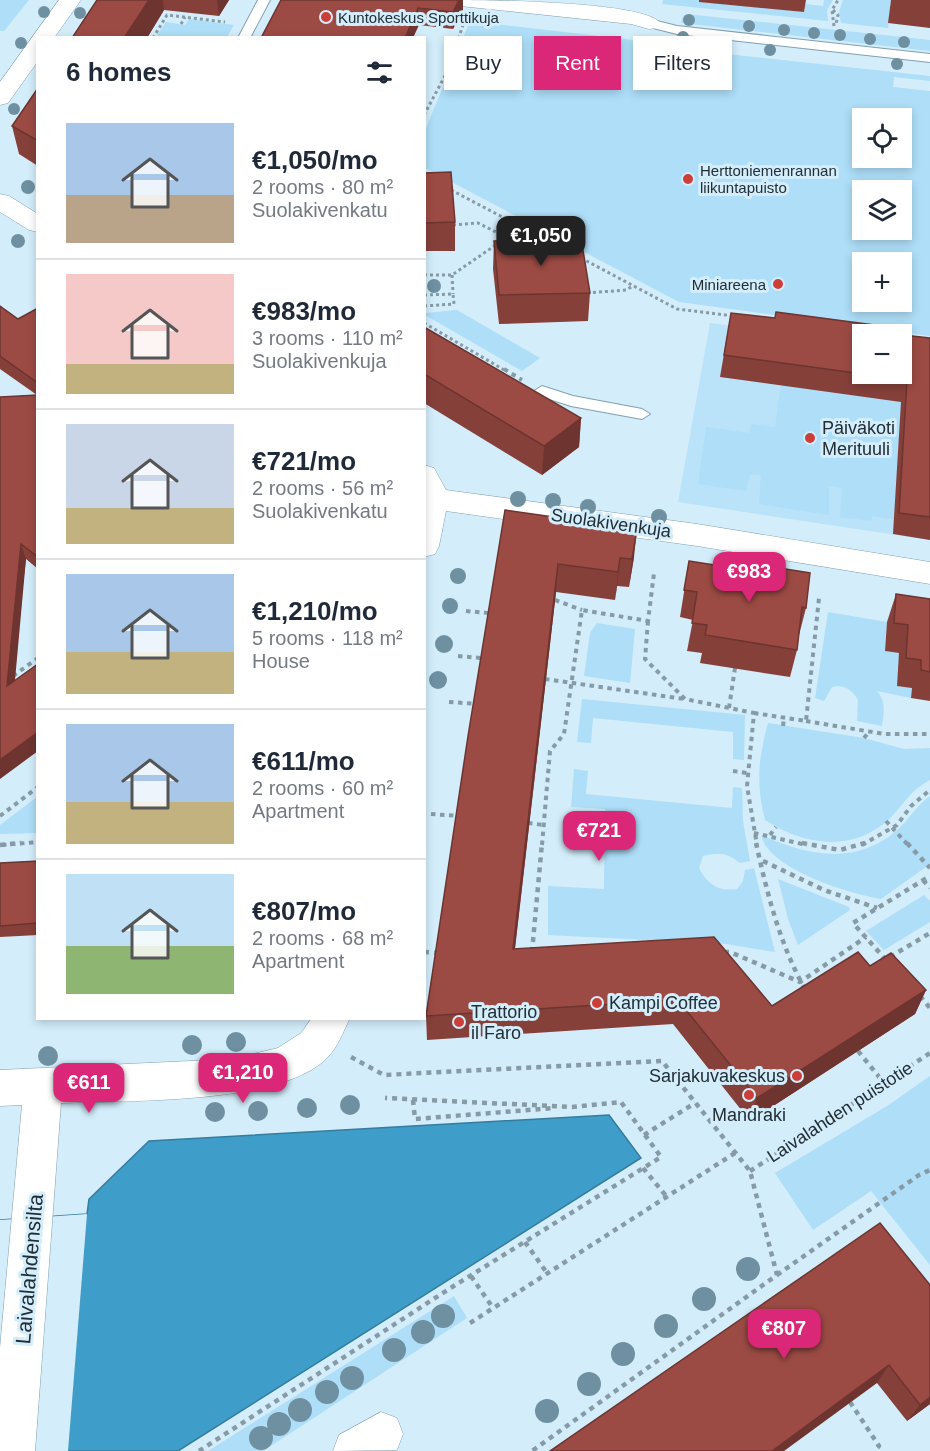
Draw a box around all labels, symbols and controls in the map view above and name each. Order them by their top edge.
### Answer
place label: Kuntokeskus Sporttikuja [338,9,500,26]
marker: Kuntokeskus Sporttikuja [319,10,333,24]
chip: Buy [444,36,522,90]
chip: Rent [534,36,621,90]
chip: Filters [633,36,732,90]
icon: filters [363,56,396,89]
text: 6 homes [66,57,172,87]
map controls [852,108,912,384]
button: locate [852,108,912,168]
text: €1,050/mo [252,145,378,175]
icon: home [114,147,186,219]
place label: Herttoniemenrannan liikuntapuisto [700,162,837,196]
marker: Herttoniemenrannan liikuntapuisto [681,172,695,186]
text: 2 rooms · 80 m² [252,176,393,198]
button: layers [852,180,912,240]
text: Suolakivenkatu [252,199,388,221]
pin: €1,050 [492,216,590,267]
text: €1,050 [510,224,572,246]
button: + [852,252,912,312]
place label: Miniareena [692,276,767,293]
marker: Miniareena [771,277,785,291]
text: €983/mo [252,296,356,326]
icon: home [114,298,186,370]
button: − [852,324,912,384]
text: 3 rooms · 110 m² [252,327,403,349]
text: Suolakivenkuja [252,350,387,372]
place label: Päiväkoti Merituuli [822,418,895,459]
marker: Päiväkoti Merituuli [803,431,817,445]
text: €721/mo [252,446,356,476]
icon: home [114,448,186,520]
text: 2 rooms · 56 m² [252,477,393,499]
text: Suolakivenkatu [252,500,388,522]
street label: Suolakivenkuja [550,505,673,541]
pin: €983 [713,552,785,603]
text: €983 [727,560,771,582]
text: €1,210/mo [252,596,378,626]
icon: home [114,598,186,670]
text: 5 rooms · 118 m² [252,627,403,649]
text: House [252,650,310,672]
text: €611/mo [252,746,355,776]
icon: home [114,748,186,820]
text: 2 rooms · 60 m² [252,777,393,799]
text: Apartment [252,800,344,822]
pin: €721 [563,811,635,862]
text: €721 [577,819,621,841]
text: €807/mo [252,896,356,926]
icon: home [114,898,186,970]
text: 2 rooms · 68 m² [252,927,393,949]
text: Apartment [252,950,344,972]
place label: Kampi Coffee [609,993,718,1013]
marker: Kampi Coffee [590,996,604,1010]
place label: Trattorio il Faro [471,1002,537,1043]
marker: Trattorio il Faro [452,1015,466,1029]
pin: €1,210 [194,1053,292,1104]
street label: Laivalahden puistotie [764,1058,916,1166]
text: €1,210 [212,1061,274,1083]
pin: €611 [53,1063,125,1114]
place label: Sarjakuvakeskus [649,1066,785,1086]
marker: Sarjakuvakeskus [790,1069,804,1083]
text: €611 [67,1071,111,1093]
marker: Mandraki [742,1088,756,1102]
place label: Mandraki [712,1105,786,1125]
street label: Laivalahdensilta [11,1193,47,1345]
pin: €807 [748,1309,820,1360]
text: €807 [762,1317,806,1339]

